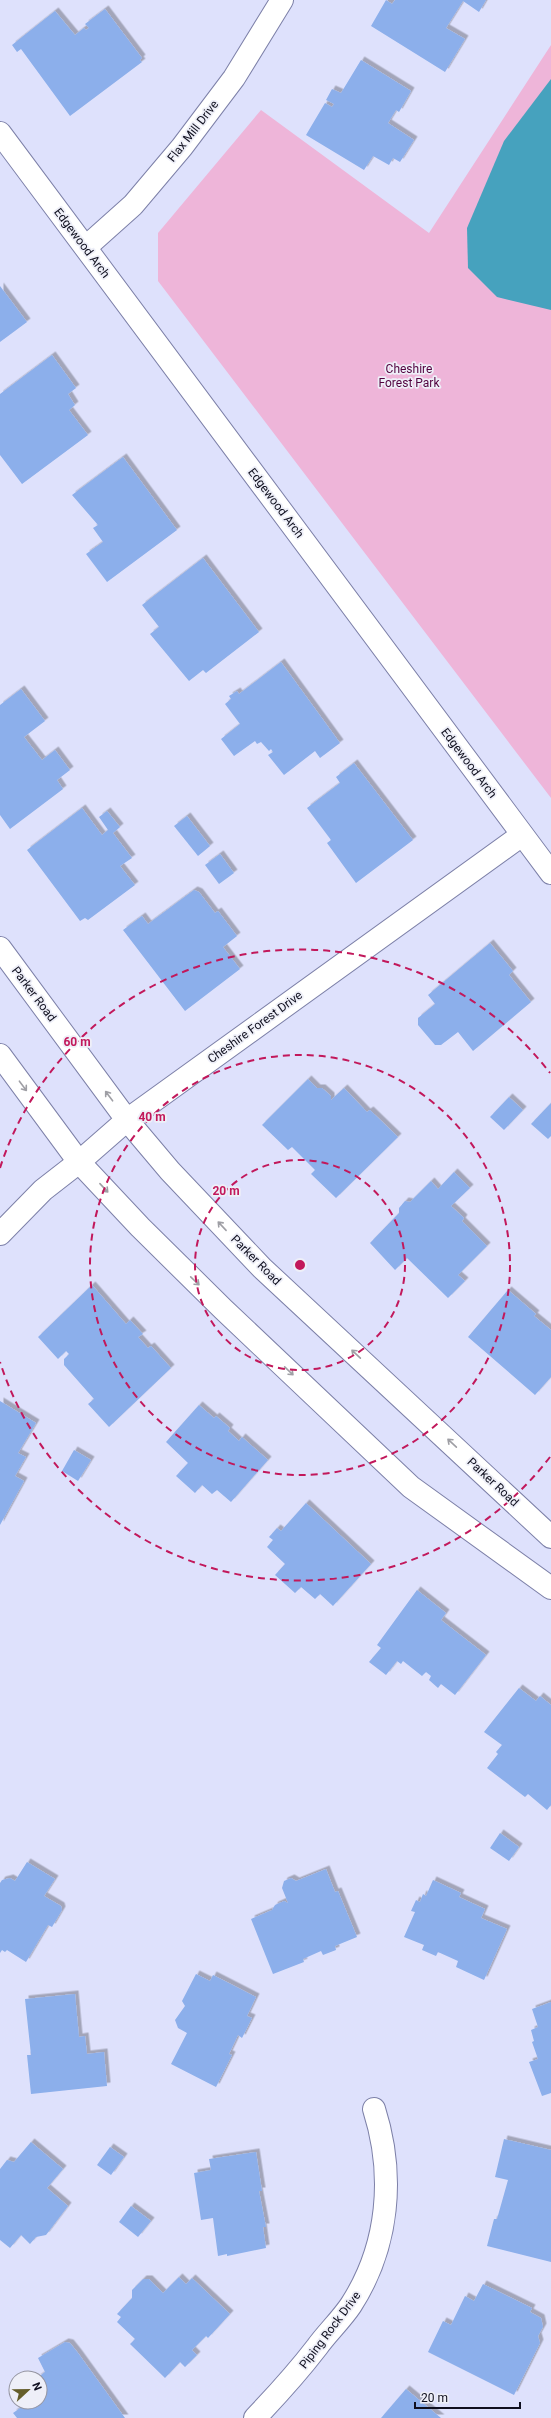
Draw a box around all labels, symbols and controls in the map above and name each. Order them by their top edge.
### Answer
street label: Flax Mill Drive [165,97,221,165]
street label: Edgewood Arch [51,205,113,281]
park label: Cheshire Forest Park [379,362,440,390]
street label: Edgewood Arch [245,465,307,541]
street label: Edgewood Arch [438,725,500,801]
street label: Parker Road [9,964,59,1024]
street label: Cheshire Forest Drive [205,988,305,1066]
text: 60 m [63,1035,91,1049]
one-way arrow [19,1081,27,1092]
one-way arrow [105,1090,114,1101]
text: 40 m [138,1110,166,1124]
one-way arrow [99,1183,108,1193]
text: 20 m [212,1184,240,1198]
one-way arrow [218,1221,227,1231]
street label: Parker Road [228,1232,284,1288]
centre of rings [293,1258,307,1272]
one-way arrow [190,1276,200,1286]
one-way arrow [351,1350,361,1359]
one-way arrow [283,1366,293,1375]
one-way arrow [446,1438,457,1447]
street label: Parker Road [464,1455,522,1509]
street label: Piping Rock Drive [296,2289,364,2371]
north arrow [8,2370,48,2410]
text: N [29,2380,44,2393]
scale bar [415,2384,520,2410]
text: 20 m [421,2391,448,2405]

